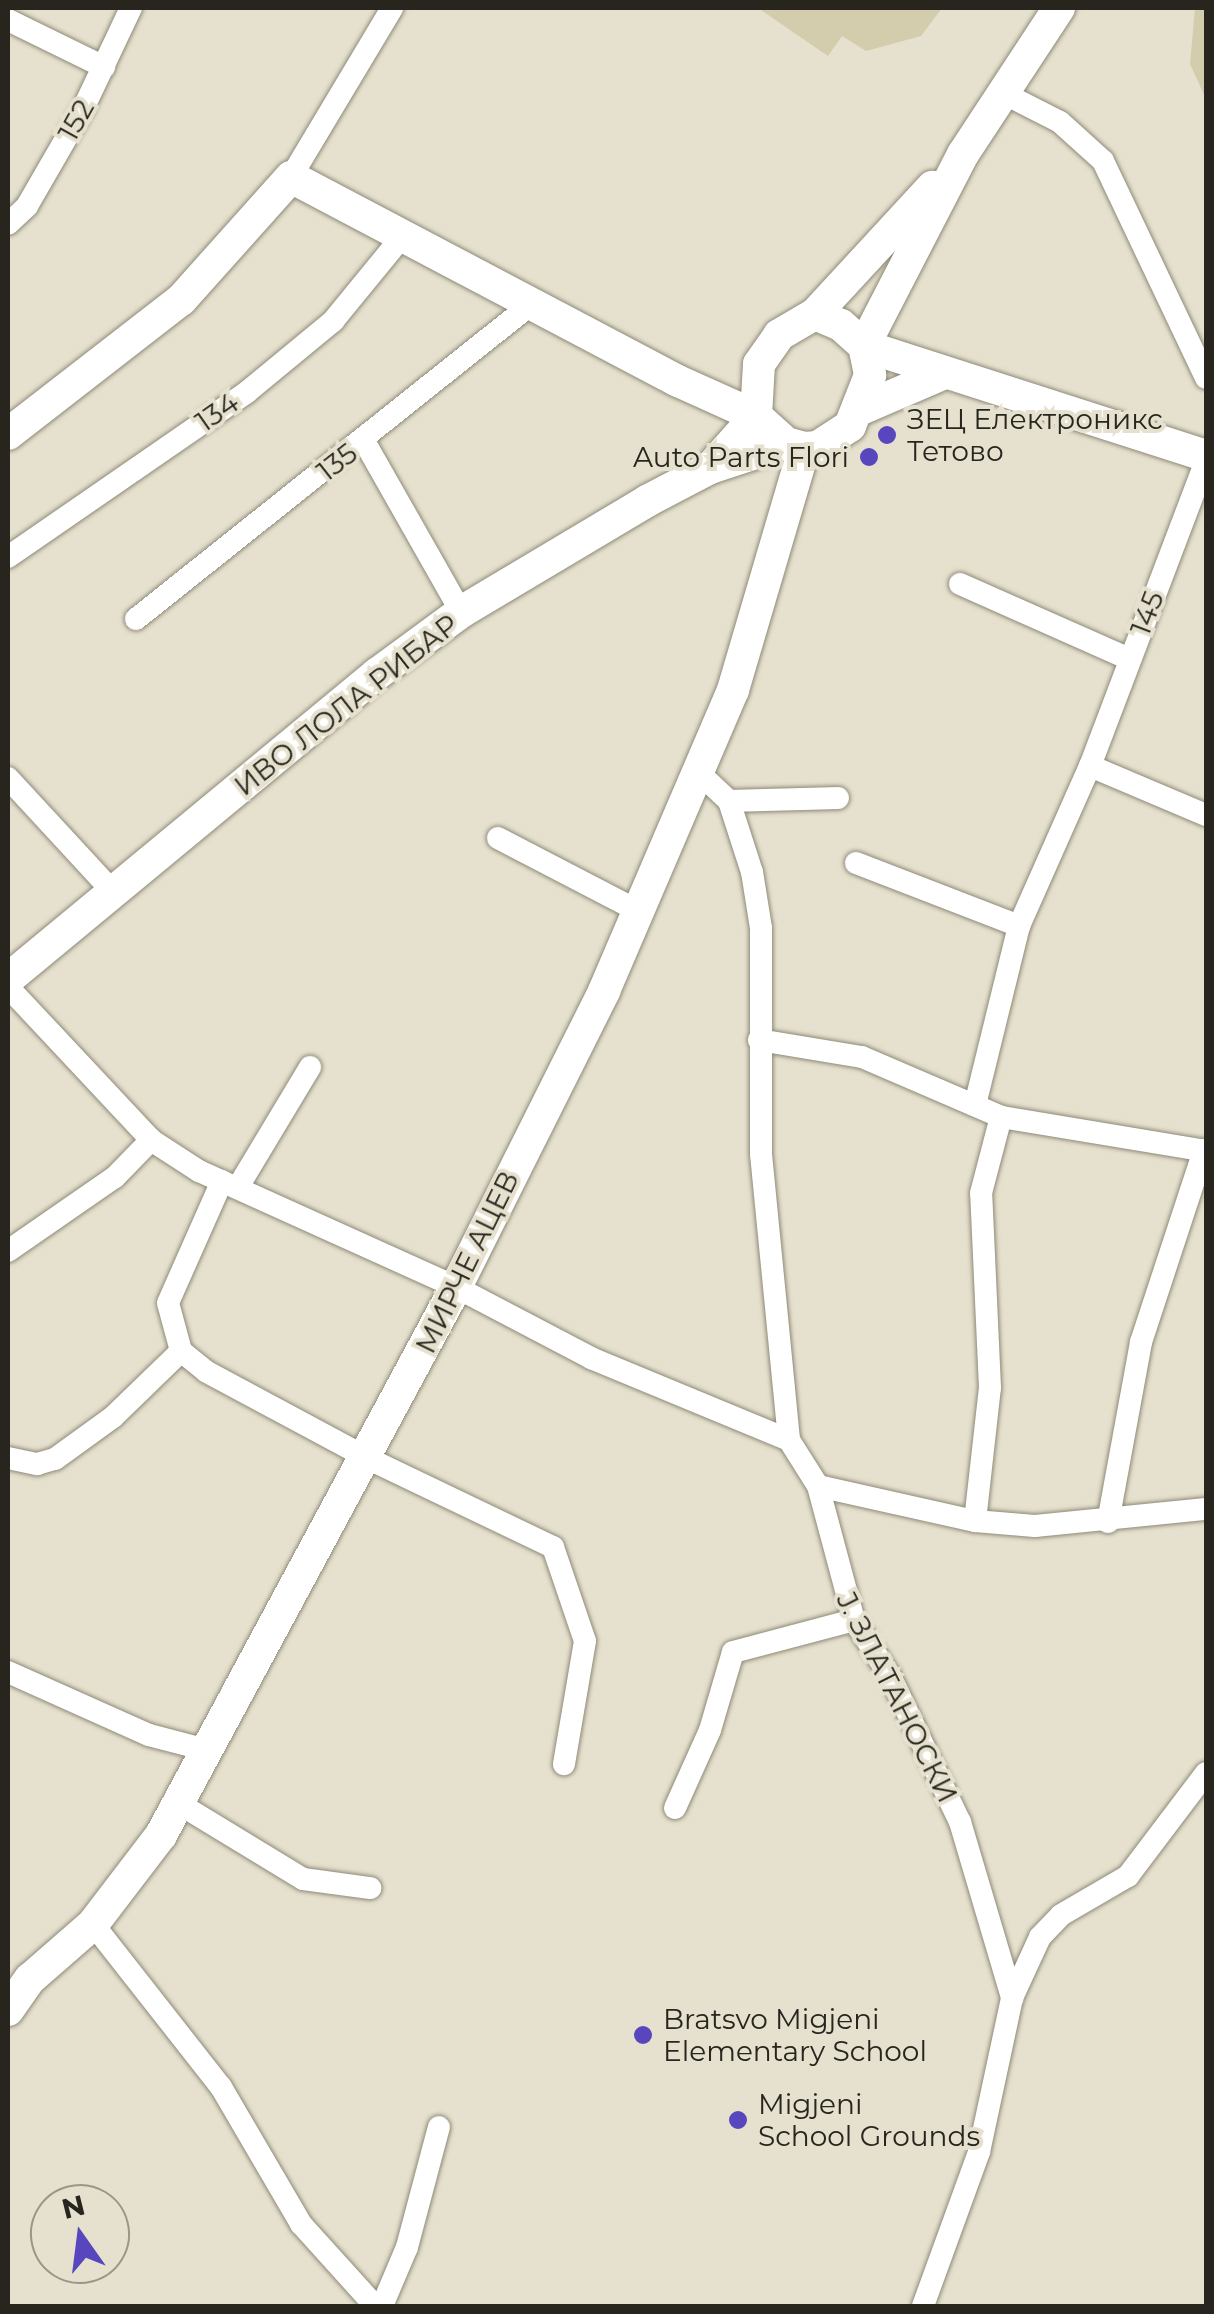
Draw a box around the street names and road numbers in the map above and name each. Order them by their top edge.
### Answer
street label: 152 [51,94,101,146]
street label: 134 [189,386,245,438]
street label: 135 [310,436,364,488]
street label: 145 [1123,586,1171,640]
street label: ИВО ЛОЛА РИБАР [228,607,464,803]
street label: МИРЧЕ АЦЕВ [408,1165,526,1359]
street label: Ј. ЗЛАТАНОСКИ [829,1586,965,1808]

